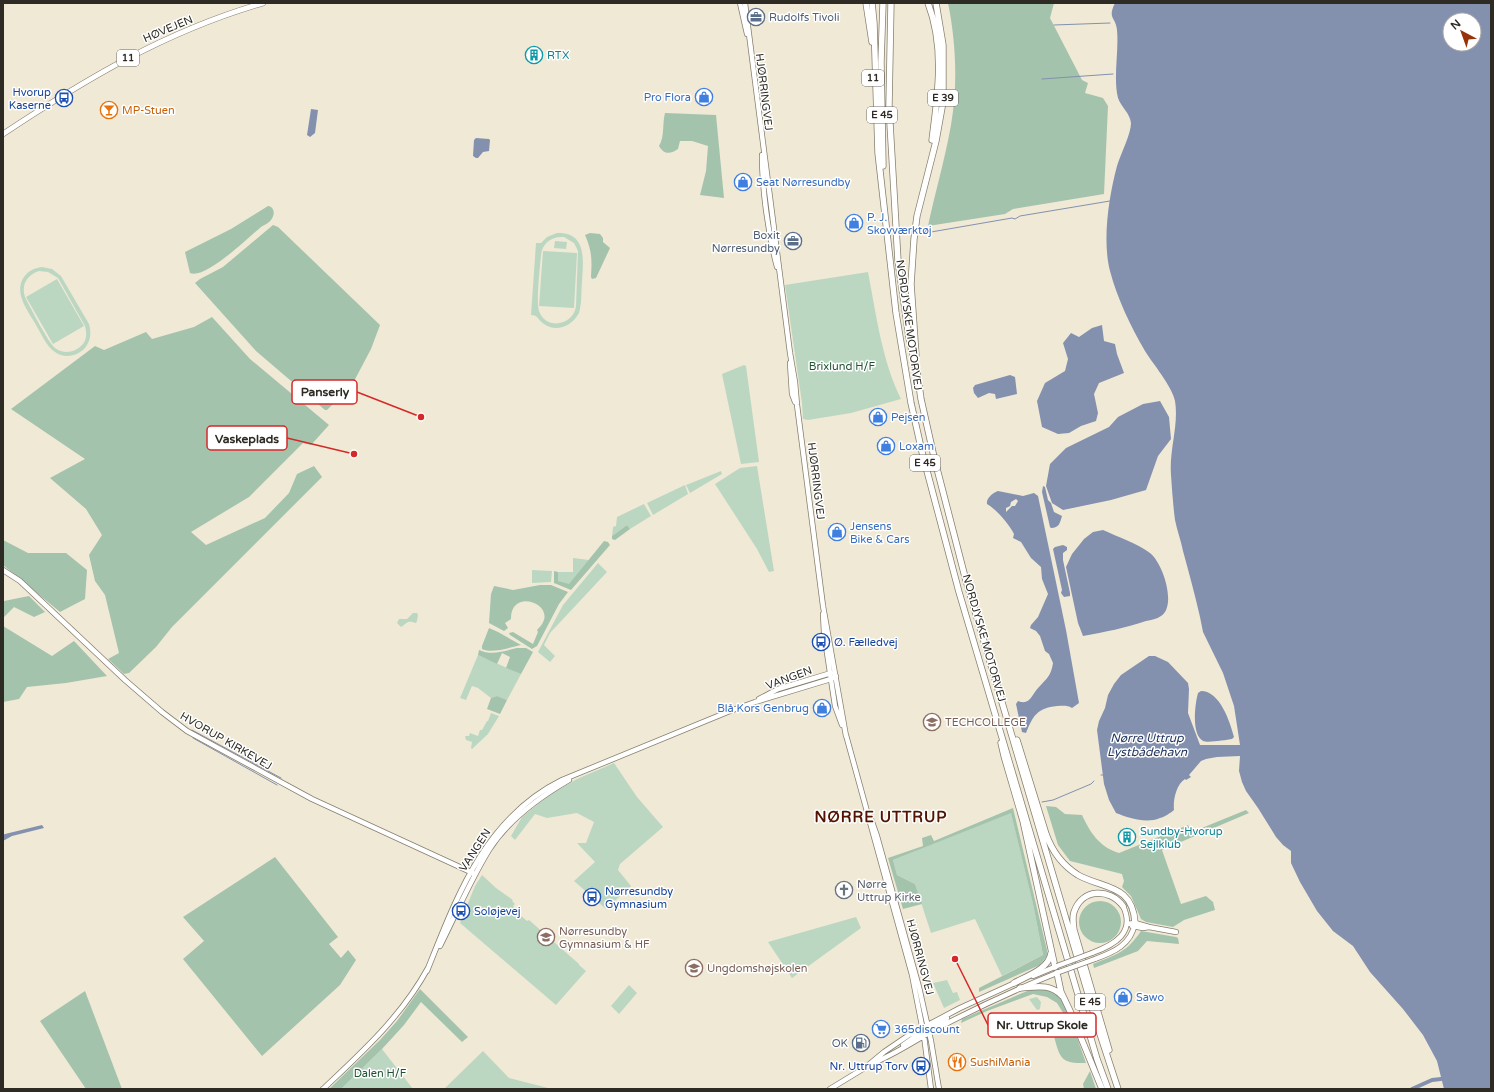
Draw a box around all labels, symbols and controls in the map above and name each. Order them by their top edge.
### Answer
office icon: Rudolfs Tivoli [746,7,766,27]
place label: Rudolfs Tivoli [769,11,840,24]
north arrow [1442,12,1482,52]
street label: HØVEJEN [141,13,195,45]
text: N [1448,17,1463,33]
building icon: RTX [524,45,544,65]
place label: RTX [547,49,569,62]
road number: 11 [117,50,139,66]
street label: HJØRRINGVEJ [753,52,775,132]
road number: 11 [862,70,884,86]
place label: Hvorup Kaserne [9,86,51,112]
shop icon: Pro Flora [694,87,714,107]
bus stop icon: Hvorup Kaserne [54,88,74,108]
road number: E 39 [928,90,958,106]
place label: Pro Flora [644,91,691,104]
bar icon: MP-Stuen [99,100,119,120]
place label: MP-Stuen [122,104,175,117]
road number: E 45 [867,107,897,123]
shop icon: Seat Nørresundby [733,172,753,192]
place label: Seat Nørresundby [756,176,850,189]
place label: P. J. Skovværktøj [867,211,932,237]
shop icon: P. J. Skovværktøj [844,213,864,233]
place label: Boxit Nørresundby [712,229,780,255]
office icon: Boxit Nørresundby [783,231,803,251]
street label: NORDJYSKE MOTORVEJ [893,259,925,391]
park label: Brixlund H/F [809,360,875,373]
callout: Panserly [292,380,357,404]
text: Panserly [301,385,350,400]
shop icon: Pejsen [868,407,888,427]
place label: Pejsen [891,411,925,424]
callout: Vaskeplads [207,426,287,450]
text: Vaskeplads [215,432,279,447]
shop icon: Loxam [876,436,896,456]
place label: Loxam [899,440,934,453]
street label: HJØRRINGVEJ [805,441,827,521]
road number: E 45 [910,455,940,471]
place label: Jensens Bike & Cars [850,520,910,546]
shop icon: Jensens Bike & Cars [827,522,847,542]
street label: NORDJYSKE MOTORVEJ [960,573,1008,703]
bus stop icon: Ø. Fælledvej [811,632,831,652]
place label: Ø. Fælledvej [834,636,898,649]
street label: VANGEN [764,664,814,692]
shop icon: Blå Kors Genbrug [812,698,832,718]
place label: Blå Kors Genbrug [717,702,809,715]
street label: HVORUP KIRKEVEJ [178,709,274,773]
school or university icon: TECHCOLLEGE [922,712,942,732]
place label: TECHCOLLEGE [945,716,1026,729]
water label: Nørre Uttrup Lystbådehavn [1107,731,1188,759]
district label: NØRRE UTTRUP [815,808,947,826]
place label: Sundby-Hvorup Sejlklub [1140,825,1223,851]
street label: VANGEN [456,826,494,874]
building icon: Sundby-Hvorup Sejlklub [1117,827,1137,847]
place label: Nørre Uttrup Kirke [857,878,921,904]
church icon: Nørre Uttrup Kirke [834,880,854,900]
place label: Nørresundby Gymnasium [605,885,673,911]
bus stop icon: Nørresundby Gymnasium [582,887,602,907]
bus stop icon: Soløjevej [451,901,471,921]
place label: Soløjevej [474,905,521,918]
street label: HJØRRINGVEJ [904,918,936,996]
place label: Nørresundby Gymnasium & HF [559,925,650,951]
school or university icon: Nørresundby Gymnasium & HF [536,927,556,947]
school or university icon: Ungdomshøjskolen [684,958,704,978]
place label: Ungdomshøjskolen [707,962,808,975]
shop icon: Sawo [1113,987,1133,1007]
place label: Sawo [1136,991,1164,1004]
road number: E 45 [1075,994,1105,1010]
callout: Nr. Uttrup Skole [988,1013,1096,1037]
text: Nr. Uttrup Skole [996,1018,1088,1033]
supermarket icon: 365discount [871,1019,891,1039]
place label: 365discount [894,1023,960,1036]
fuel station icon: OK [851,1033,871,1053]
place label: OK [832,1037,849,1050]
restaurant icon: SushiMania [947,1052,967,1072]
bus stop icon: Nr. Uttrup Torv [911,1056,931,1076]
place label: SushiMania [970,1056,1030,1069]
place label: Nr. Uttrup Torv [830,1060,908,1073]
park label: Dalen H/F [354,1067,407,1080]

